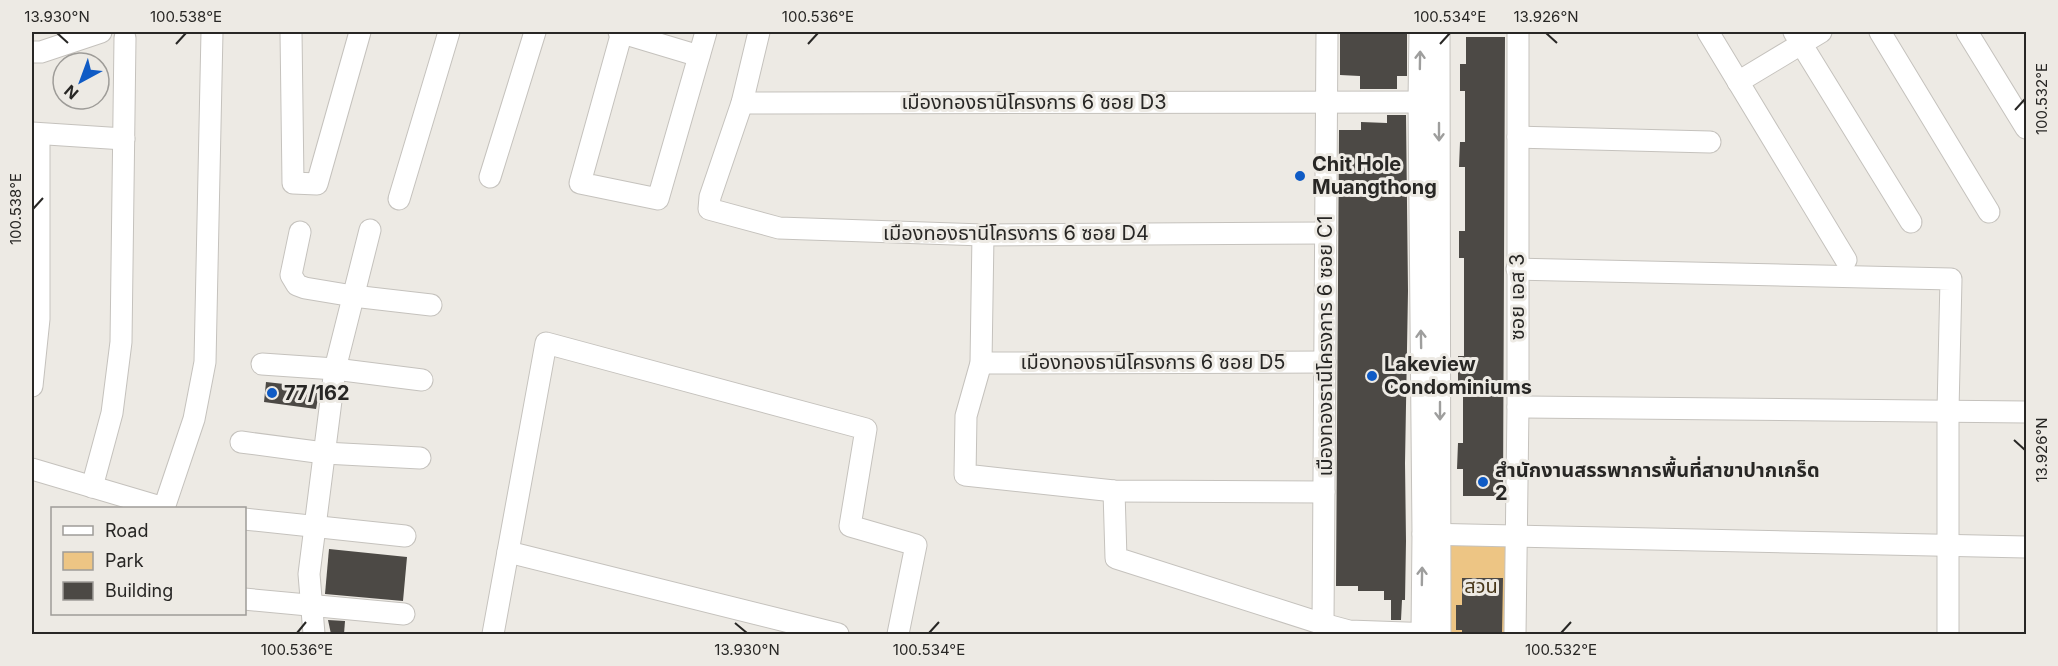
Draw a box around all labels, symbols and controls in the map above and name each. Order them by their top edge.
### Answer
text: 13.930°N [24,7,90,26]
text: 100.538°E [150,7,222,26]
text: 100.536°E [782,7,854,26]
text: 100.534°E [1414,7,1486,26]
text: 13.926°N [1513,7,1579,26]
north arrow [51,51,111,111]
one-way arrow [1414,51,1425,71]
text: 100.532°E [2032,63,2051,135]
text: N [60,81,82,104]
street label: เมืองทองธานีโครงการ 6 ซอย D3 [901,90,1167,114]
one-way arrow [1433,121,1444,141]
place label: Chit Hole Muangthong [1312,152,1437,199]
marker: Chit Hole Muangthong [1293,169,1307,183]
text: 100.538°E [6,173,25,245]
street label: เมืองทองธานีโครงการ 6 ซอย C1 [1313,215,1337,477]
street label: เมืองทองธานีโครงการ 6 ซอย D4 [883,221,1149,245]
street label: ซอย เอส 3 [1505,254,1529,340]
one-way arrow [1415,330,1427,350]
street label: เมืองทองธานีโครงการ 6 ซอย D5 [1020,350,1286,374]
place label: Lakeview Condominiums [1384,352,1532,399]
marker: Lakeview Condominiums [1365,369,1379,383]
place label: 77/162 [284,381,350,405]
marker: 77/162 [265,386,279,400]
one-way arrow [1434,400,1446,420]
text: 13.926°N [2032,417,2051,483]
place label: สำนักงานสรรพาการพื้นที่สาขาปากเกร็ด 2 [1495,456,1820,505]
marker: สำนักงานสรรพาการพื้นที่สาขาปากเกร็ด 2 [1476,475,1490,489]
legend [51,507,246,615]
text: Road [105,520,148,541]
text: Park [105,550,144,571]
one-way arrow [1416,567,1428,587]
park label: สวน [1464,574,1498,598]
text: Building [105,580,173,601]
text: 100.536°E [261,640,333,659]
text: 13.930°N [714,640,780,659]
text: 100.534°E [893,640,965,659]
text: 100.532°E [1525,640,1597,659]

